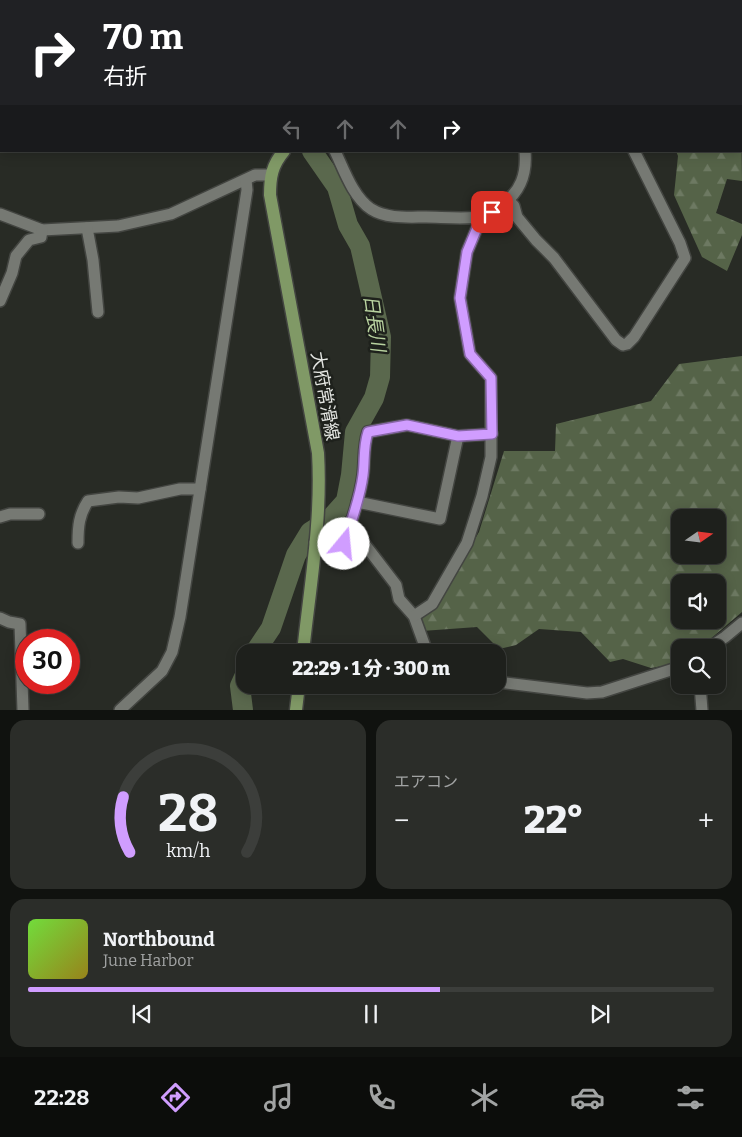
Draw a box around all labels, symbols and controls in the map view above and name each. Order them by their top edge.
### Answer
text: 70 m [103,16,183,58]
icon: right [20,20,85,85]
text: 右折 [103,63,147,90]
icon: left [278,115,306,143]
icon: ahead [331,115,359,143]
icon: ahead [384,115,412,143]
icon: right [437,115,465,143]
pin [471,191,513,233]
icon: arrive [478,198,506,226]
water label: 日長川 [359,293,390,355]
street label: 大府常滑線 [306,350,344,442]
north arrow [671,509,726,564]
map controls [671,509,726,694]
position arrow [317,517,369,569]
button: sound [671,574,726,629]
speed limit sign: 30 [15,629,80,694]
button: search [671,639,726,694]
text: 22:29 · 1 分 · 300 m [292,657,450,680]
text: エアコン [394,772,458,791]
text: 28 [158,782,218,845]
text: 22° [524,797,584,843]
text: − [394,804,409,837]
text: + [698,804,714,837]
text: km/h [166,840,210,862]
text: Northbound [103,928,215,951]
text: June Harbor [103,951,194,970]
icon: previous [128,1000,156,1028]
icon: pause [357,1000,385,1028]
icon: next [586,1000,614,1028]
icon: directions [158,1080,193,1115]
icon: music [261,1080,296,1115]
icon: phone [364,1080,399,1115]
icon: climate [467,1080,502,1115]
icon: car [570,1080,605,1115]
icon: filters [673,1080,708,1115]
text: 22:28 [34,1084,90,1111]

